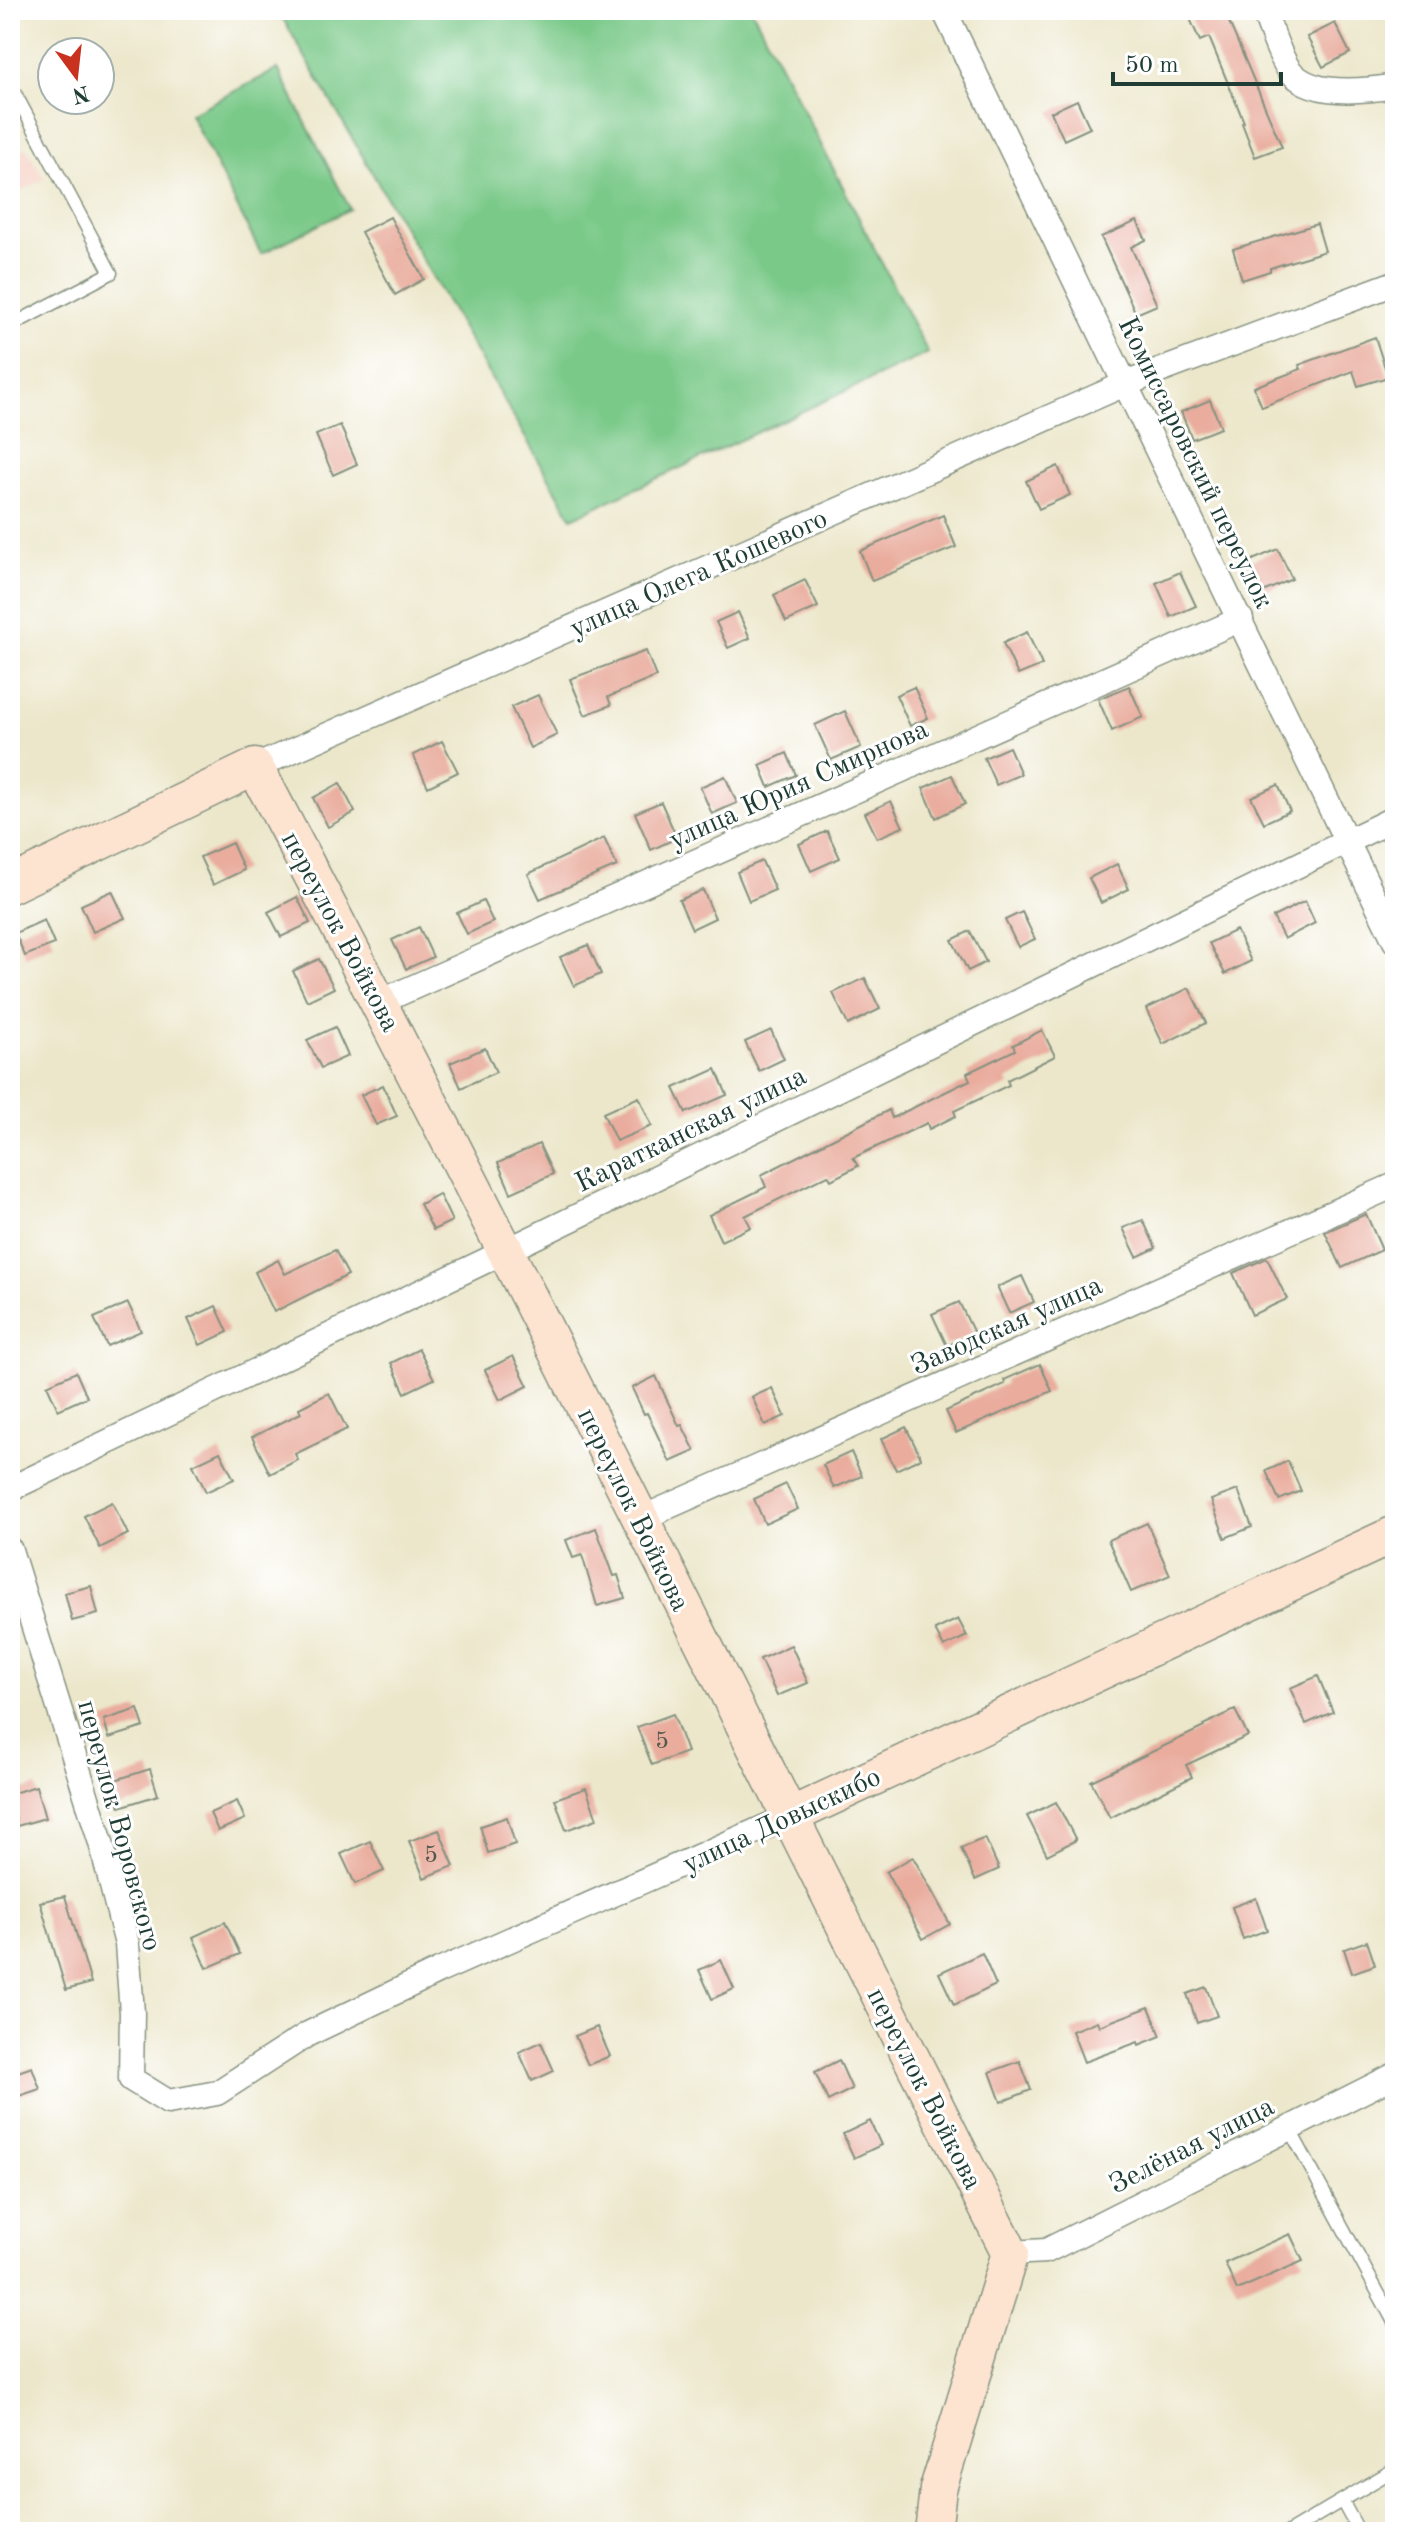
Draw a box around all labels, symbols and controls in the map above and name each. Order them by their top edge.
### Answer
north arrow [36,36,116,116]
scale bar [1113,36,1281,86]
text: 50 m [1125,54,1179,78]
text: N [70,81,92,106]
street label: Комиссаровский переулок [1111,313,1277,614]
street label: улица Олега Кошевого [566,505,832,644]
street label: улица Юрия Смирнова [665,716,933,856]
street label: переулок Войкова [275,828,404,1037]
street label: Каратканская улица [571,1063,811,1199]
street label: Заводская улица [908,1272,1107,1381]
street label: переулок Войкова [571,1404,694,1616]
street label: переулок Воровского [71,1697,165,1954]
house number: 5 [655,1730,669,1754]
street label: улица Довыскибо [679,1764,886,1880]
house number: 5 [424,1844,438,1868]
street label: переулок Войкова [860,1984,986,2195]
street label: Зелёная улица [1106,2093,1279,2200]

